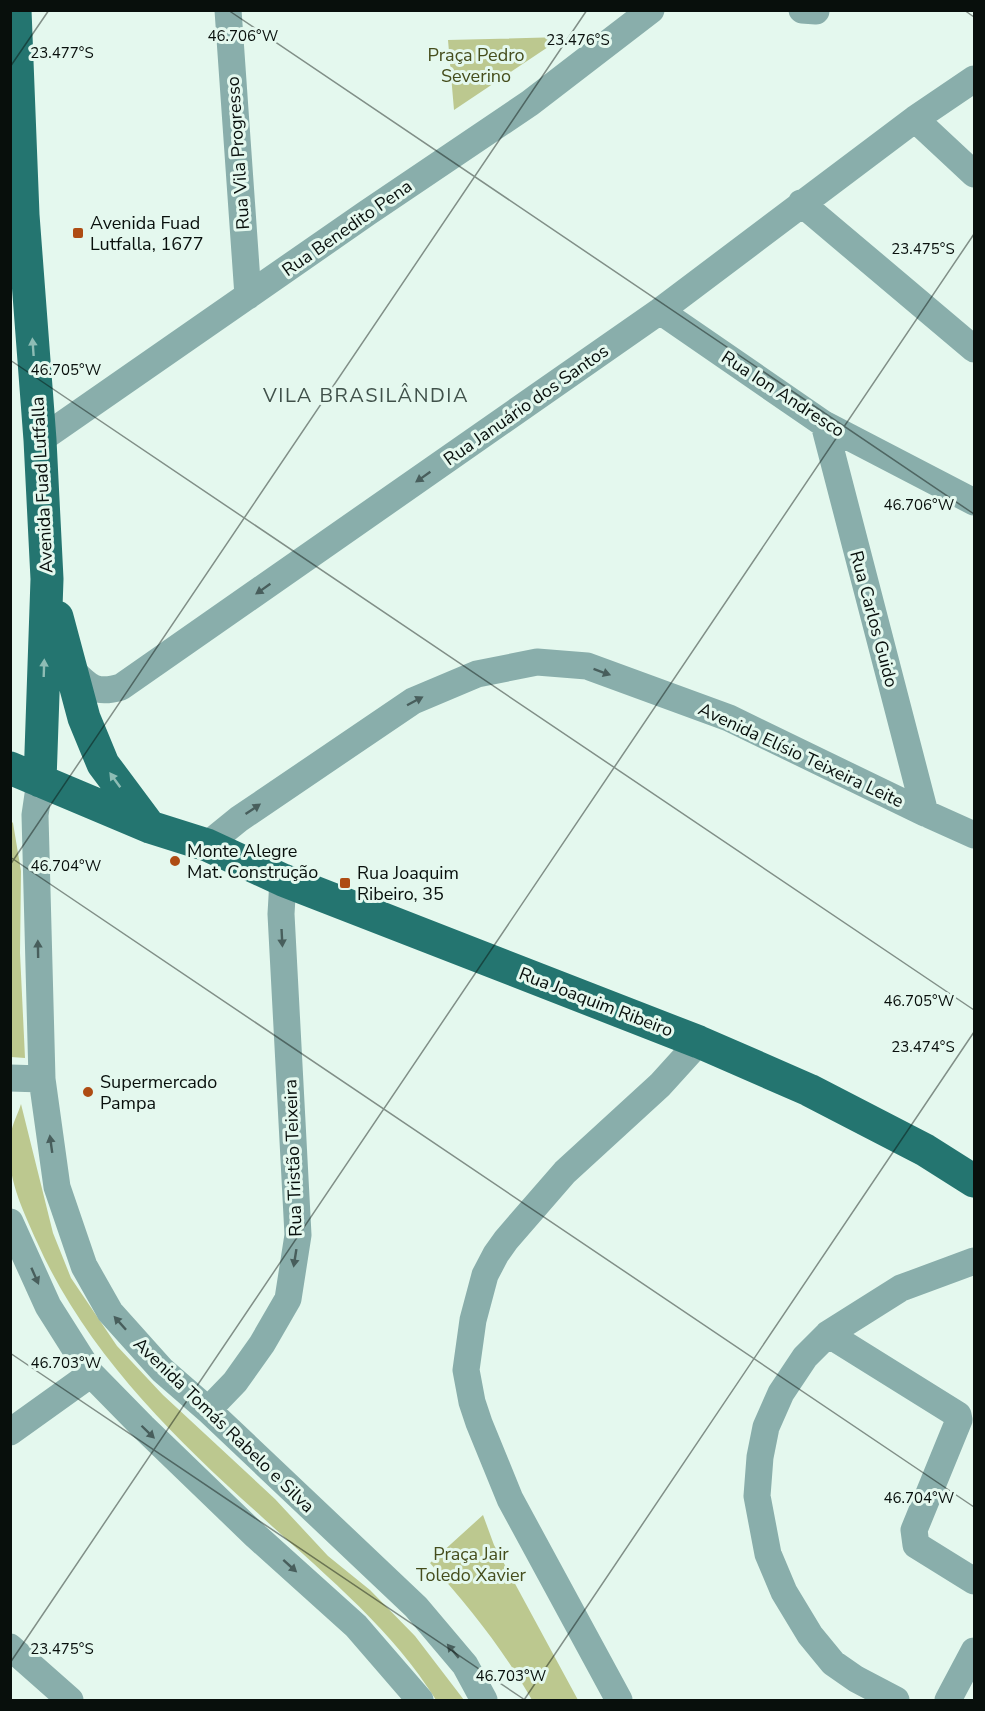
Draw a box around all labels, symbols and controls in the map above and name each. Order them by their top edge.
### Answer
text: 46.706°W [208,26,279,46]
text: 23.476°S [546,30,610,50]
text: 23.477°S [30,43,94,63]
park label: Praça Pedro Severino [428,43,524,88]
street label: Rua Vila Progresso [221,75,255,231]
street label: Rua Benedito Pena [277,174,417,282]
place label: Avenida Fuad Lutfalla, 1677 [90,211,204,256]
marker: Avenida Fuad Lutfalla, 1677 [71,226,85,240]
text: 23.475°S [891,239,955,259]
one-way arrow [28,337,38,356]
street label: Rua Januário dos Santos [439,339,613,471]
street label: Rua Ion Andresco [717,345,849,443]
text: 46.705°W [31,360,102,380]
district label: VILA BRASILÂNDIA [262,382,469,409]
street label: Avenida Fuad Lutfalla [25,396,59,574]
one-way arrow [415,471,431,482]
text: 46.706°W [884,495,955,515]
street label: Rua Carlos Guido [844,548,904,690]
one-way arrow [256,583,272,595]
one-way arrow [39,658,49,677]
one-way arrow [593,667,611,677]
one-way arrow [407,696,424,706]
street label: Avenida Elísio Teixeira Leite [694,697,908,813]
one-way arrow [109,772,121,787]
one-way arrow [245,804,262,815]
place label: Monte Alegre Mat. Construção [187,839,318,884]
marker: Monte Alegre Mat. Construção [168,854,182,868]
text: 46.704°W [31,856,102,876]
place label: Rua Joaquim Ribeiro, 35 [357,861,459,906]
marker: Rua Joaquim Ribeiro, 35 [338,876,352,890]
one-way arrow [278,928,287,947]
one-way arrow [34,940,43,959]
street label: Rua Joaquim Ribeiro [515,962,677,1042]
text: 46.705°W [884,991,955,1011]
text: 23.474°S [891,1037,955,1057]
place label: Supermercado Pampa [100,1070,217,1115]
street label: Rua Tristão Teixeira [278,1079,308,1237]
marker: Supermercado Pampa [81,1085,95,1099]
one-way arrow [46,1134,55,1153]
one-way arrow [290,1249,299,1268]
one-way arrow [30,1267,39,1284]
one-way arrow [114,1316,127,1331]
street label: Avenida Tomás Rabelo e Silva [128,1332,320,1518]
text: 46.703°W [31,1353,102,1373]
one-way arrow [141,1425,156,1439]
text: 46.704°W [884,1488,955,1508]
park label: Praça Jair Toledo Xavier [416,1542,527,1587]
one-way arrow [282,1559,297,1572]
text: 23.475°S [30,1639,94,1659]
one-way arrow [447,1644,460,1659]
text: 46.703°W [476,1666,547,1686]

